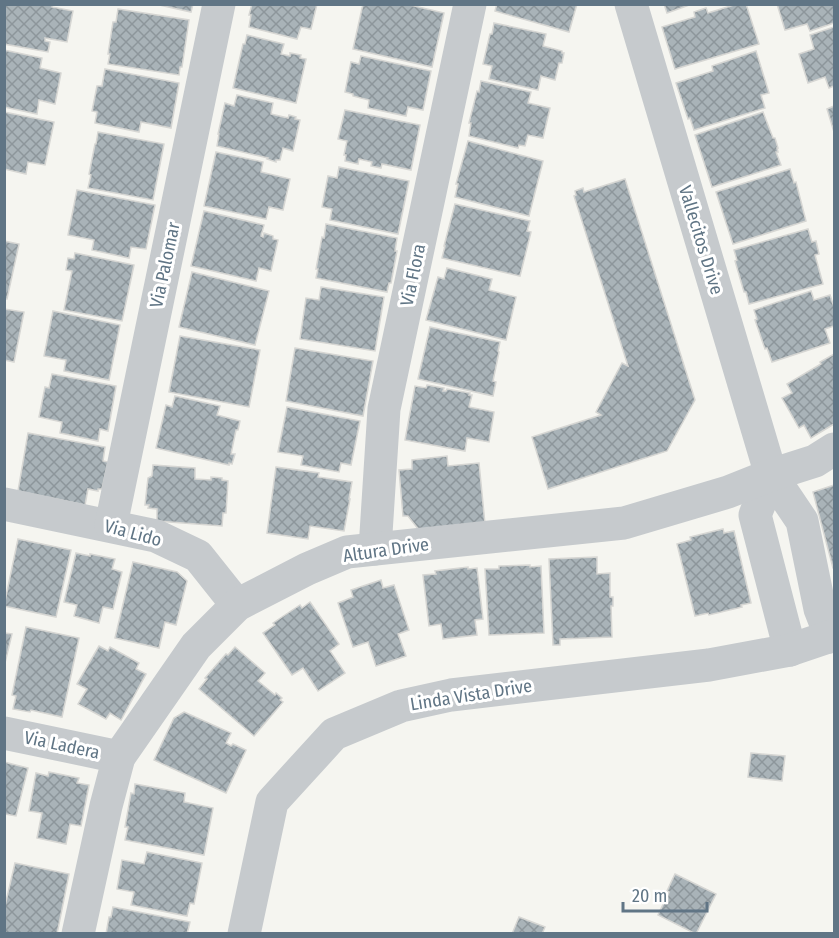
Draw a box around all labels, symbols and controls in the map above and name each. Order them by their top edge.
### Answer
street label: Vallecitos Drive [674,183,728,297]
street label: Via Palomar [145,219,185,310]
street label: Via Flora [396,242,430,308]
street label: Via Lido [102,515,164,551]
street label: Altura Drive [342,533,430,567]
street label: Linda Vista Drive [409,674,534,715]
street label: Via Ladera [22,726,102,764]
scale bar [623,875,707,913]
text: 20 m [632,885,667,907]

